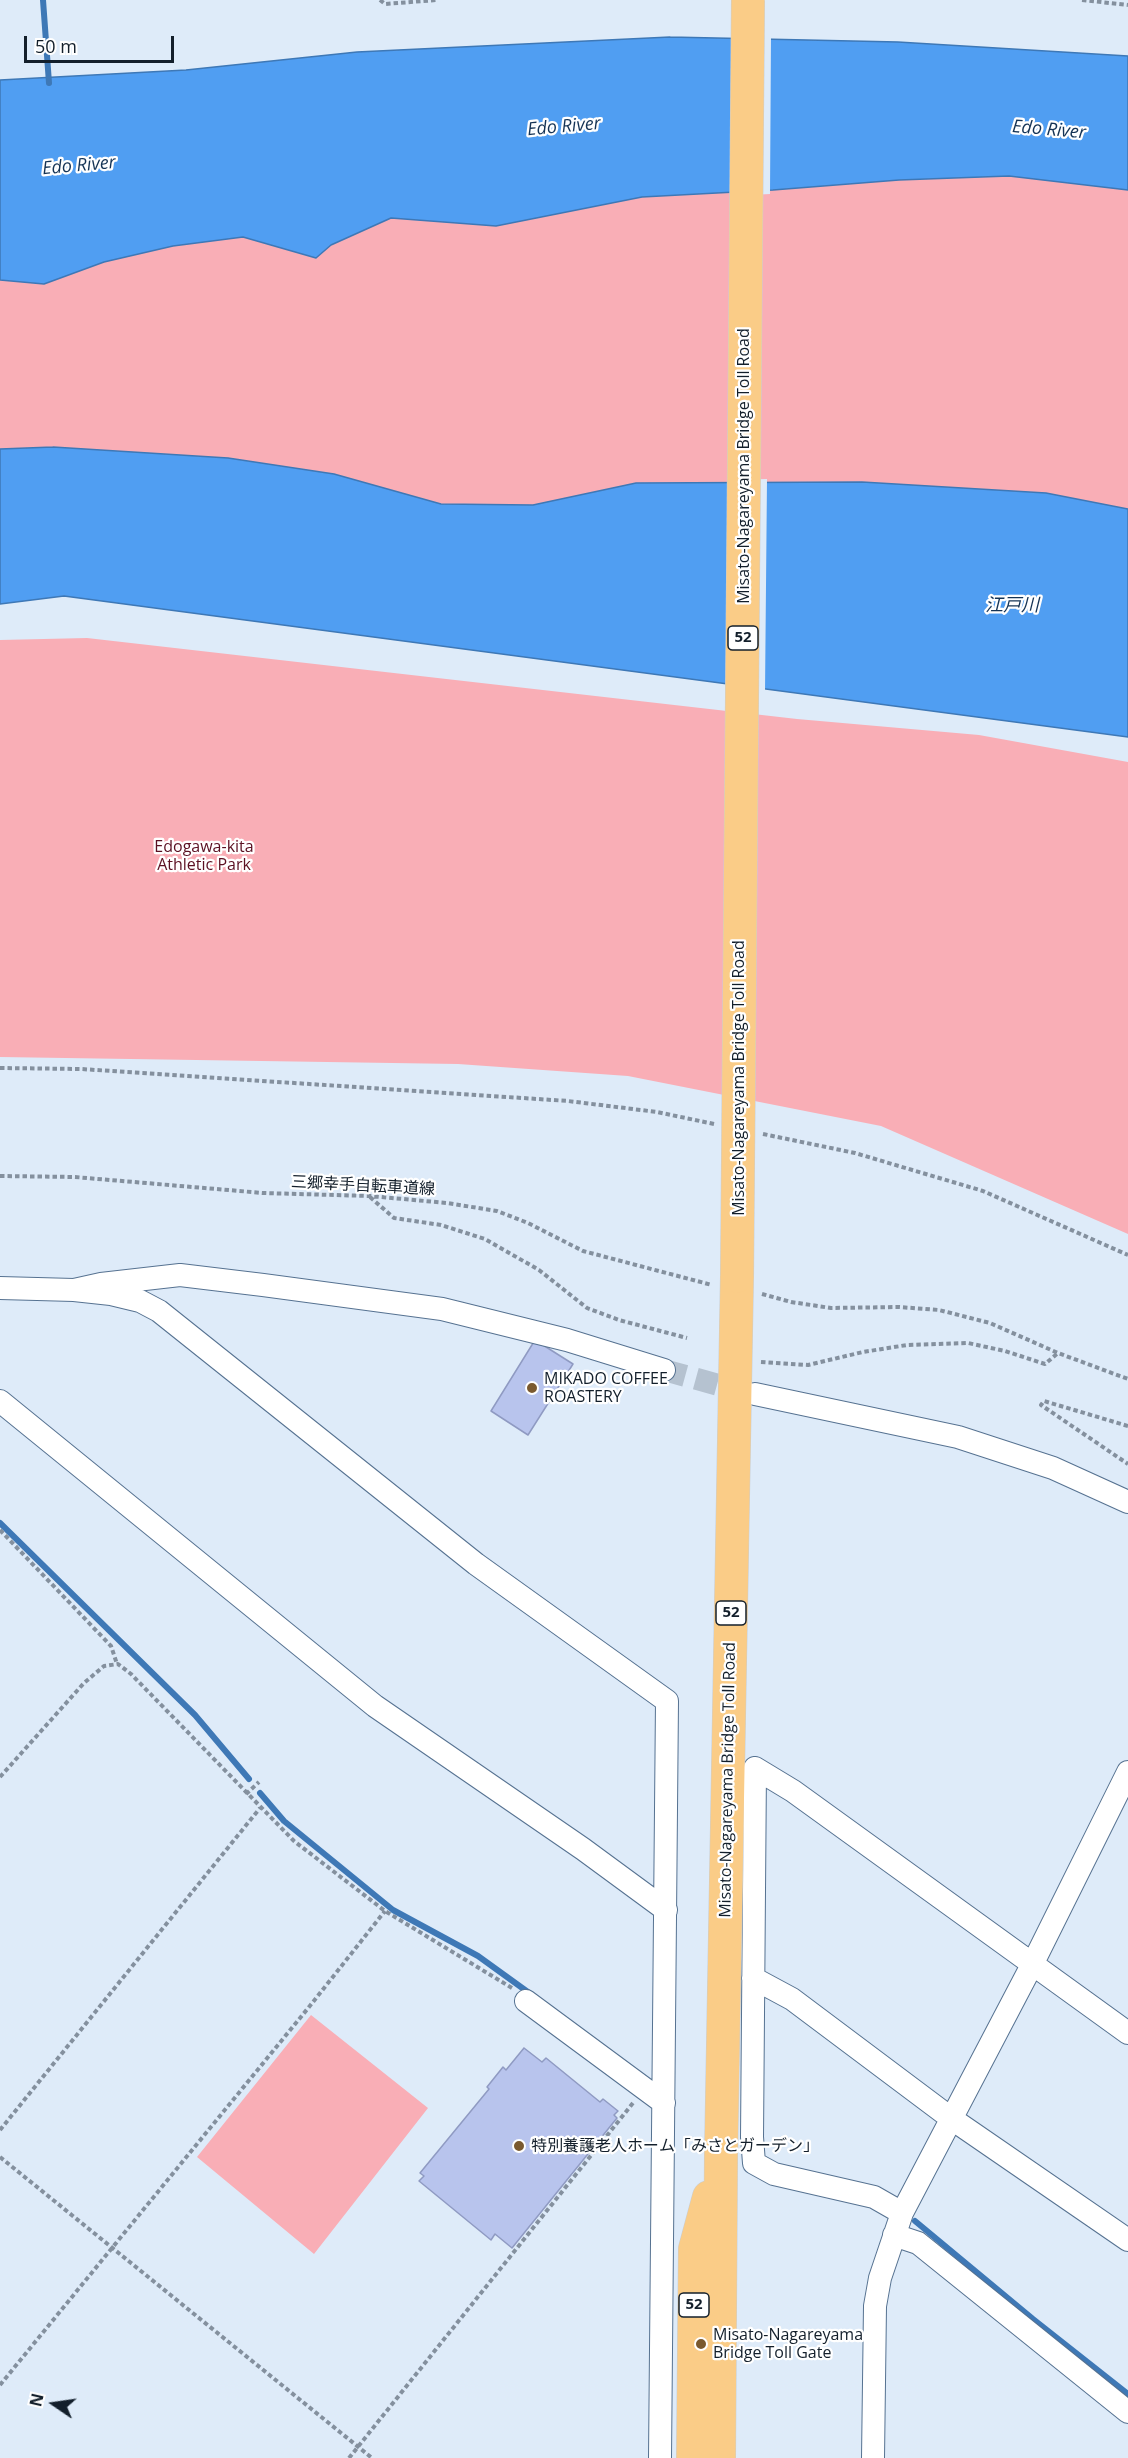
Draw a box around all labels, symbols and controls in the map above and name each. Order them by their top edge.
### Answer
scale bar [27,24,177,62]
text: 50 m [35,34,77,58]
water label: Edo River [526,113,602,141]
water label: Edo River [1011,116,1087,144]
water label: Edo River [41,152,117,180]
street label: Misato-Nagareyama Bridge Toll Road [734,328,754,604]
water label: 江戸川 [985,595,1039,617]
road number: 52 [728,626,758,650]
park label: Edogawa-kita Athletic Park [154,837,254,875]
street label: Misato-Nagareyama Bridge Toll Road [729,940,749,1216]
street label: 三郷幸手自転車道線 [291,1173,435,1199]
place label: MIKADO COFFEE ROASTERY [544,1369,668,1407]
marker: MIKADO COFFEE ROASTERY [525,1381,539,1395]
road number: 52 [716,1601,746,1625]
street label: Misato-Nagareyama Bridge Toll Road [716,1642,740,1918]
place label: 特別養護老人ホーム「みさとガーデン」 [531,2136,819,2156]
marker: 特別養護老人ホーム「みさとガーデン」 [512,2139,526,2153]
road number: 52 [679,2293,709,2317]
place label: Misato-Nagareyama Bridge Toll Gate [713,2325,863,2363]
marker: Misato-Nagareyama Bridge Toll Gate [694,2337,708,2351]
north arrow [24,2374,84,2434]
text: N [24,2391,49,2409]

